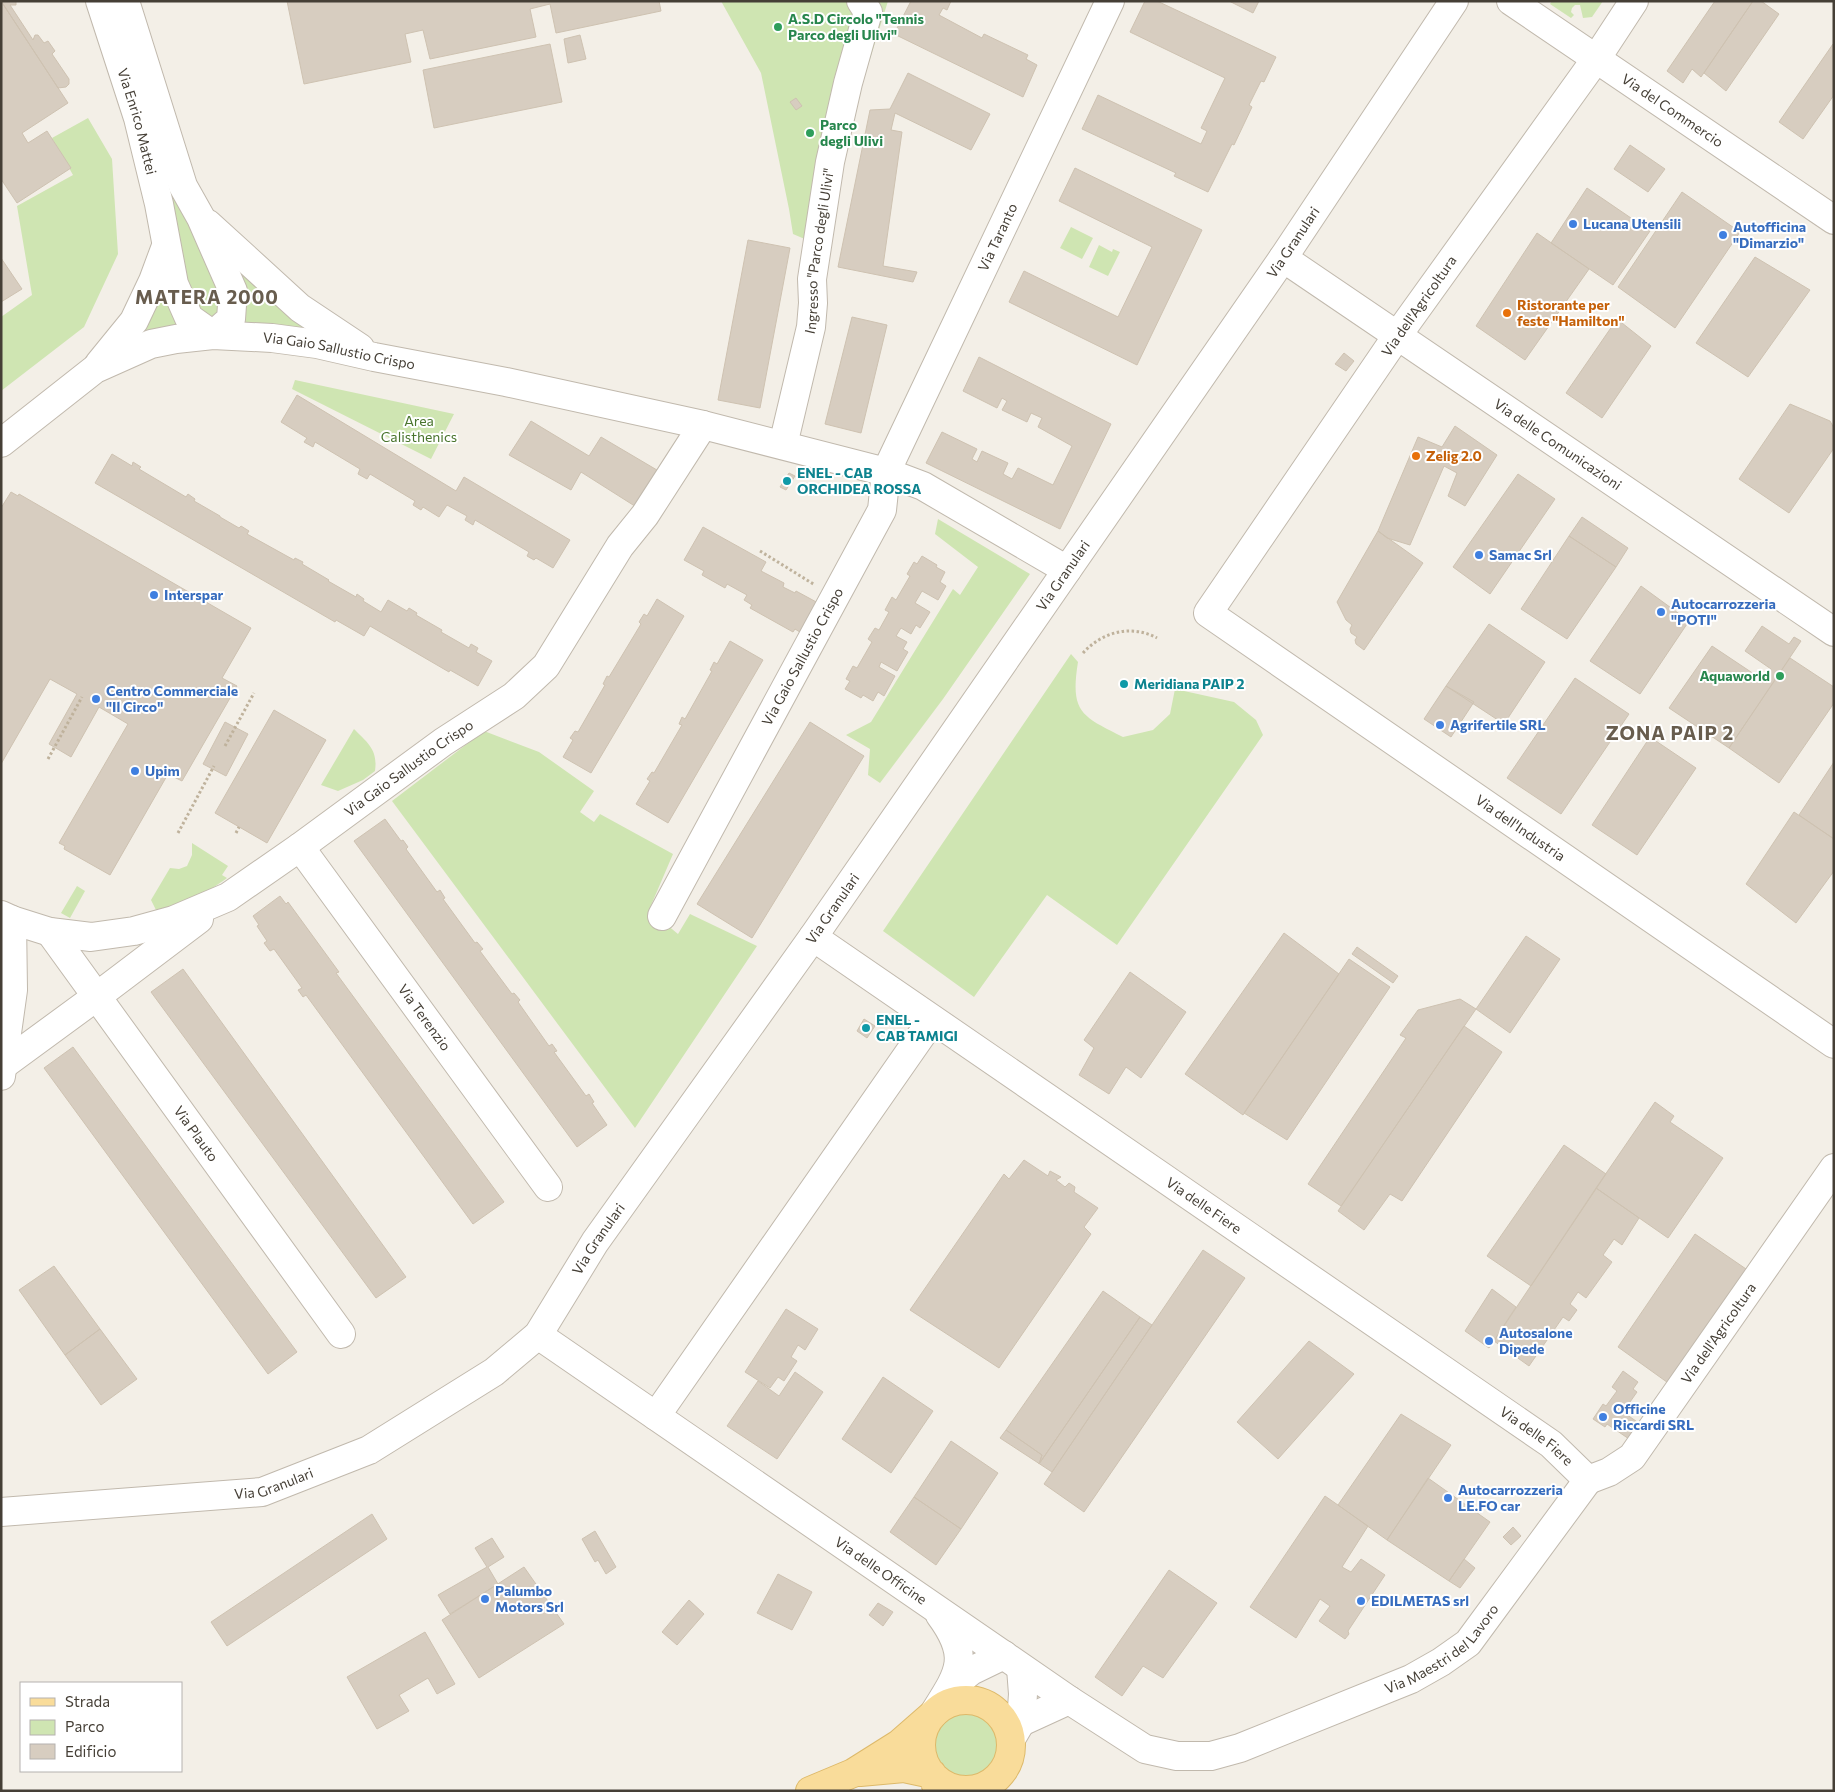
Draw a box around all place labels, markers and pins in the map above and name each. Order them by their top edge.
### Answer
place label: A.S.D Circolo "Tennis Parco degli Ulivi" [788,10,924,43]
marker: A.S.D Circolo "Tennis Parco degli Ulivi" [772,21,784,33]
place label: Parco degli Ulivi [820,116,883,149]
marker: Parco degli Ulivi [804,127,816,139]
place label: Lucana Utensili [1583,215,1681,232]
marker: Lucana Utensili [1567,218,1579,230]
place label: Autofficina "Dimarzio" [1733,218,1806,251]
marker: Autofficina "Dimarzio" [1717,229,1729,241]
place label: Ristorante per feste "Hamilton" [1517,296,1625,329]
marker: Ristorante per feste "Hamilton" [1501,307,1513,319]
place label: Zelig 2.0 [1426,447,1482,464]
marker: Zelig 2.0 [1410,450,1422,462]
place label: ENEL - CAB ORCHIDEA ROSSA [797,464,921,497]
marker: ENEL - CAB ORCHIDEA ROSSA [781,475,793,487]
place label: Samac Srl [1489,546,1552,563]
marker: Samac Srl [1473,549,1485,561]
place label: Interspar [164,586,224,603]
marker: Interspar [148,589,160,601]
place label: Autocarrozzeria "POTI" [1671,595,1776,628]
marker: Autocarrozzeria "POTI" [1655,606,1667,618]
place label: Aquaworld [1699,667,1770,684]
marker: Aquaworld [1774,670,1786,682]
place label: Meridiana PAIP 2 [1134,675,1245,692]
marker: Meridiana PAIP 2 [1118,678,1130,690]
place label: Centro Commerciale "Il Circo" [106,682,238,715]
marker: Centro Commerciale "Il Circo" [90,693,102,705]
place label: Agrifertile SRL [1450,716,1546,733]
marker: Agrifertile SRL [1434,719,1446,731]
place label: Upim [145,762,180,779]
marker: Upim [129,765,141,777]
place label: ENEL - CAB TAMIGI [876,1011,958,1044]
marker: ENEL - CAB TAMIGI [860,1022,872,1034]
place label: Autosalone Dipede [1499,1324,1573,1357]
marker: Autosalone Dipede [1483,1335,1495,1347]
place label: Officine Riccardi SRL [1613,1400,1694,1433]
marker: Officine Riccardi SRL [1597,1411,1609,1423]
place label: Autocarrozzeria LE.FO car [1458,1481,1563,1514]
marker: Autocarrozzeria LE.FO car [1442,1492,1454,1504]
place label: Palumbo Motors Srl [495,1582,564,1615]
place label: EDILMETAS srl [1371,1592,1469,1609]
marker: Palumbo Motors Srl [479,1593,491,1605]
marker: EDILMETAS srl [1355,1595,1367,1607]

